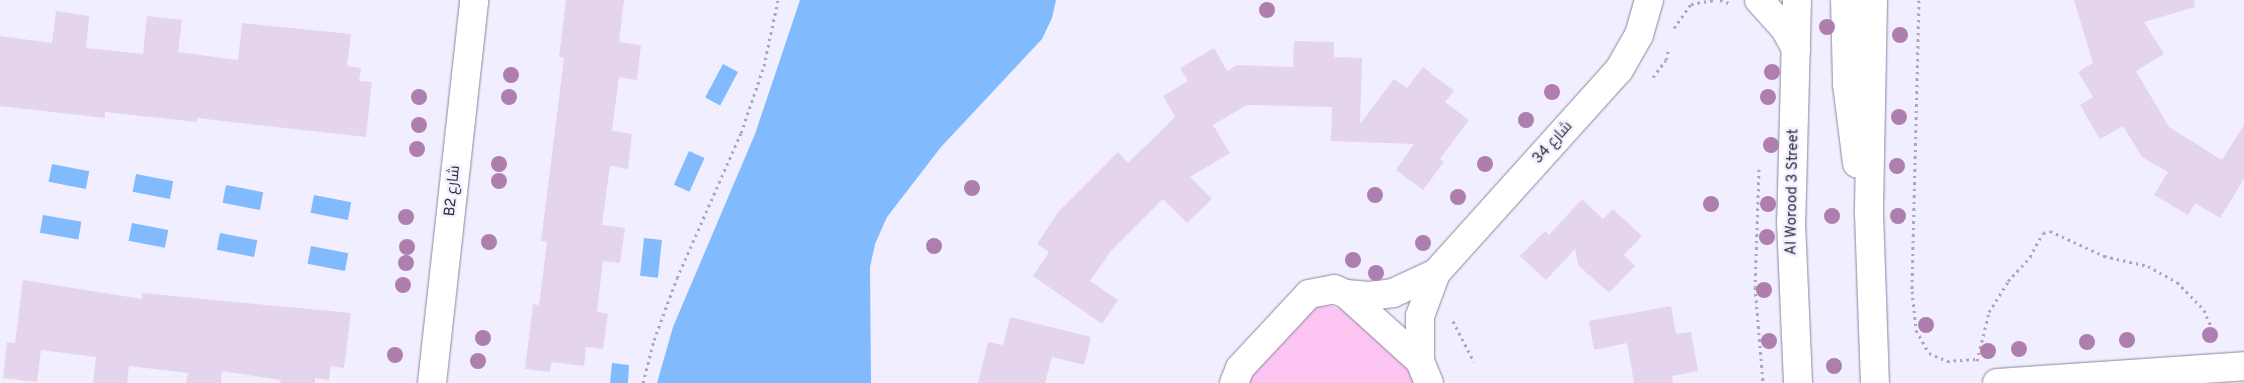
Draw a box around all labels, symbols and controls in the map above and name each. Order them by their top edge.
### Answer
street label: شارع 34 [1529,118,1577,168]
street label: Al Worood 3 Street [1783,128,1803,256]
street label: B2 شارع [441,165,465,217]

